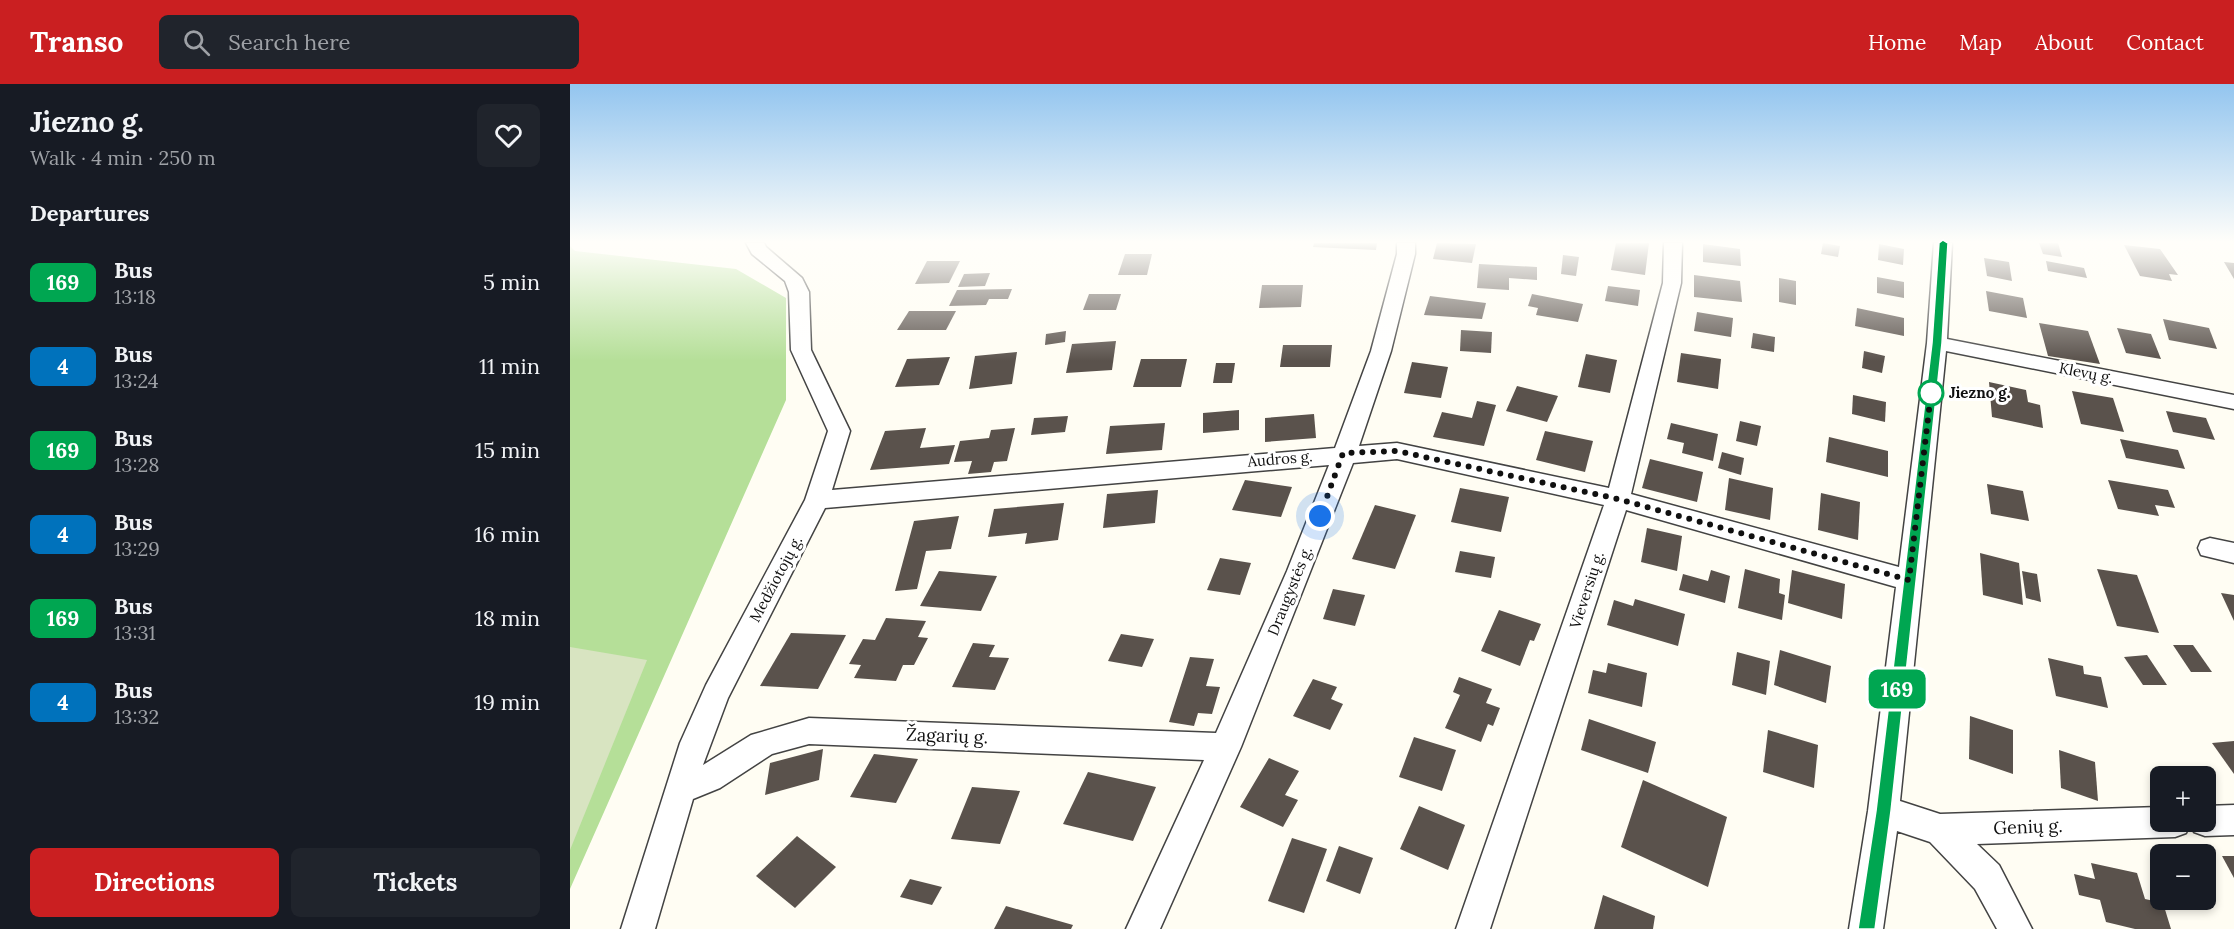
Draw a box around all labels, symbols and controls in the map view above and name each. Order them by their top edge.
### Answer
search box [159,15,579,69]
text: Transo [30,24,123,60]
icon: search [180,26,213,59]
text: Search here [228,28,351,56]
text: Home [1868,29,1926,56]
text: Map [1959,29,2002,56]
text: About [2035,29,2093,56]
text: Contact [2126,29,2204,56]
text: Jiezno g. [30,104,144,140]
button: heart [477,104,540,167]
text: Walk · 4 min · 250 m [30,145,216,170]
text: Departures [30,199,149,227]
text: Bus [114,256,153,284]
text: 5 min [483,268,540,296]
text: 169 [47,269,79,296]
text: 13:18 [114,284,156,309]
text: Bus [114,340,153,368]
text: 11 min [479,352,540,380]
text: 4 [57,353,69,380]
street label: Klevų g. [2057,358,2115,387]
text: 13:24 [114,368,159,393]
marker: Jiezno g. [1918,380,1944,406]
place label: Jiezno g. [1949,383,2010,402]
text: Bus [114,424,153,452]
text: 15 min [475,436,540,464]
text: 169 [47,437,79,464]
street label: Audros g. [1246,446,1313,471]
text: 13:28 [114,452,159,477]
your location [1305,501,1335,531]
text: Bus [114,508,153,536]
text: 16 min [474,520,540,548]
text: 4 [57,521,69,548]
street label: Medžiotojų g. [745,532,806,625]
text: 13:29 [114,536,160,561]
street label: Draugystės g. [1263,543,1316,638]
street label: Vieversių g. [1565,549,1608,632]
text: Bus [114,592,153,620]
text: 18 min [475,604,540,632]
text: 169 [47,605,79,632]
text: 13:31 [114,620,156,645]
line badge: 169 [1862,670,1932,708]
text: Bus [114,676,153,704]
text: 169 [1881,676,1913,703]
text: 19 min [474,688,540,716]
text: 4 [57,689,69,716]
text: 13:32 [114,704,159,729]
street label: Žagarių g. [906,723,989,748]
map controls [2150,766,2216,910]
button: + [2150,766,2216,832]
street label: Genių g. [1993,814,2063,839]
button: − [2150,844,2216,910]
button: Directions [30,848,279,917]
button: Tickets [291,848,540,917]

